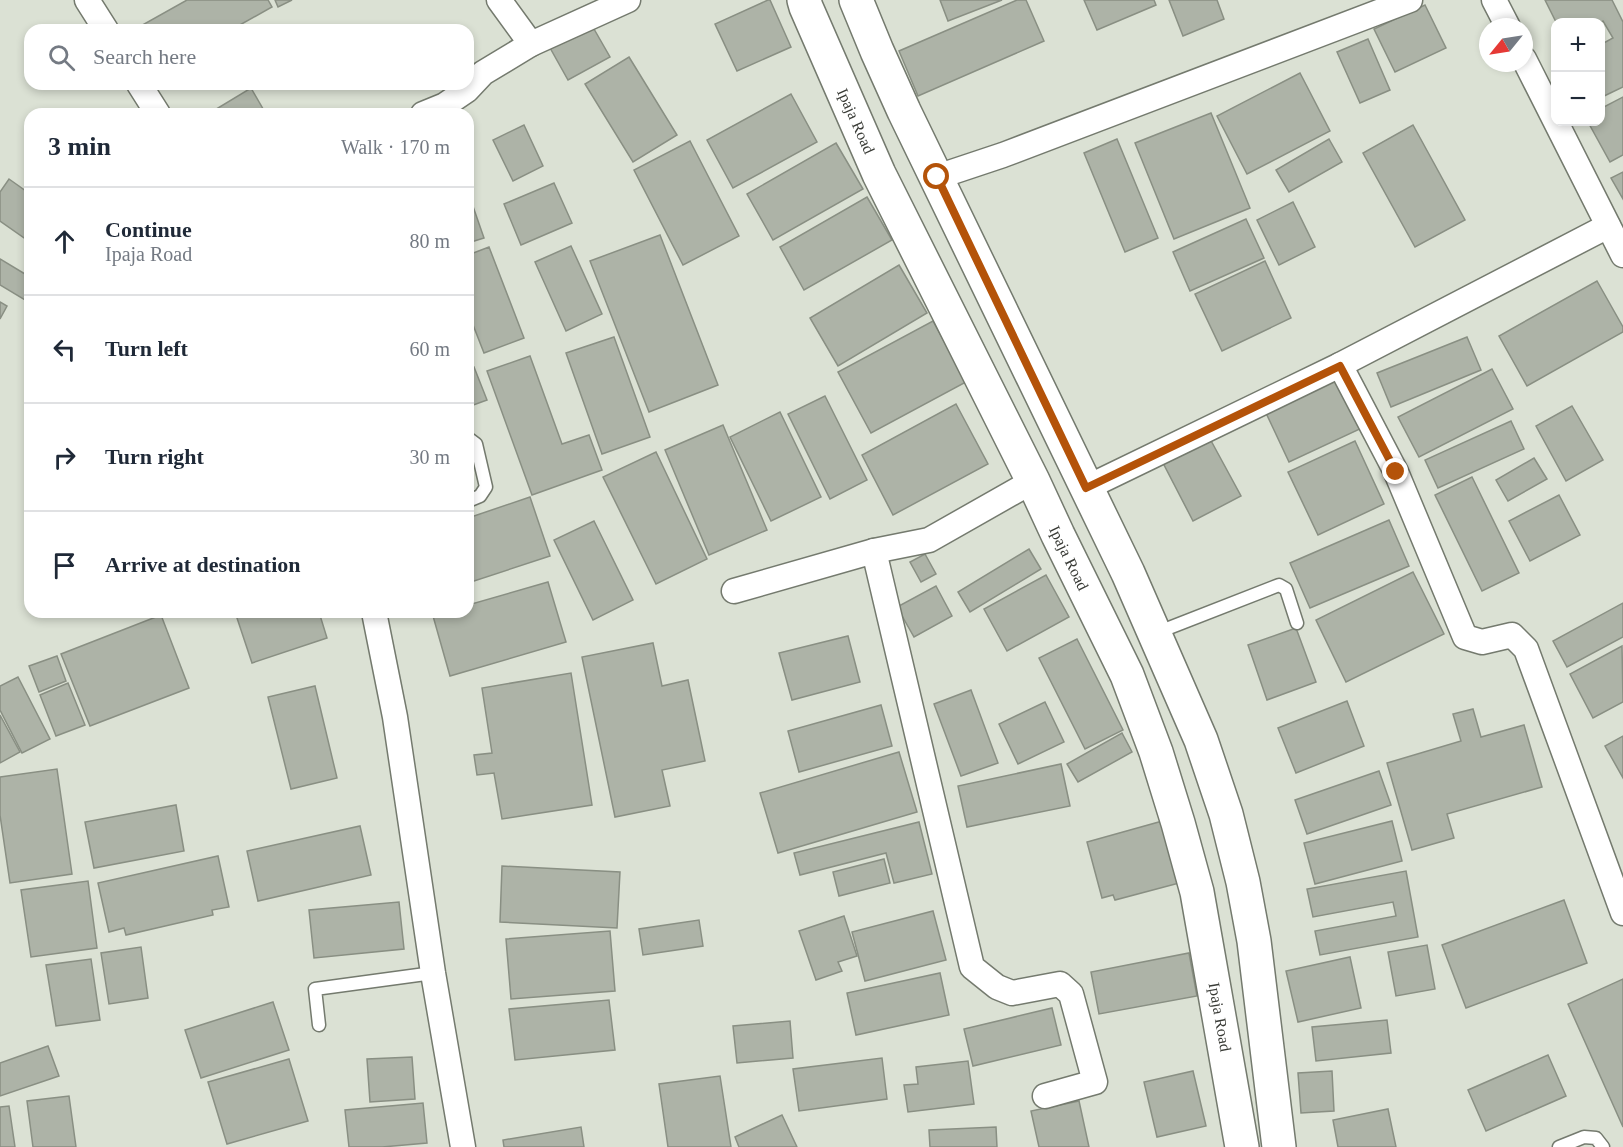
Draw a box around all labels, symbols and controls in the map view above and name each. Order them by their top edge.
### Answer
north arrow [1479,18,1533,72]
map controls [1551,18,1605,126]
button: + [1551,18,1605,72]
search box [24,24,474,90]
icon: search [45,41,78,74]
text: Search here [93,44,196,69]
button: − [1551,72,1605,126]
street label: Ipaja Road [833,86,878,157]
text: 3 min [48,132,111,161]
text: Walk · 170 m [341,136,450,158]
route start [923,163,949,189]
text: Continue [105,217,192,242]
icon: ahead [48,225,81,258]
text: 80 m [409,230,450,252]
text: Ipaja Road [105,243,192,265]
icon: left [48,333,81,366]
text: Turn left [105,336,188,361]
text: 60 m [409,338,450,360]
icon: right [48,441,81,474]
text: Turn right [105,444,204,469]
text: 30 m [409,446,450,468]
route end [1382,458,1408,484]
street label: Ipaja Road [1045,523,1092,594]
icon: arrive [48,549,81,582]
text: Arrive at destination [105,552,301,577]
street label: Ipaja Road [1205,981,1234,1053]

